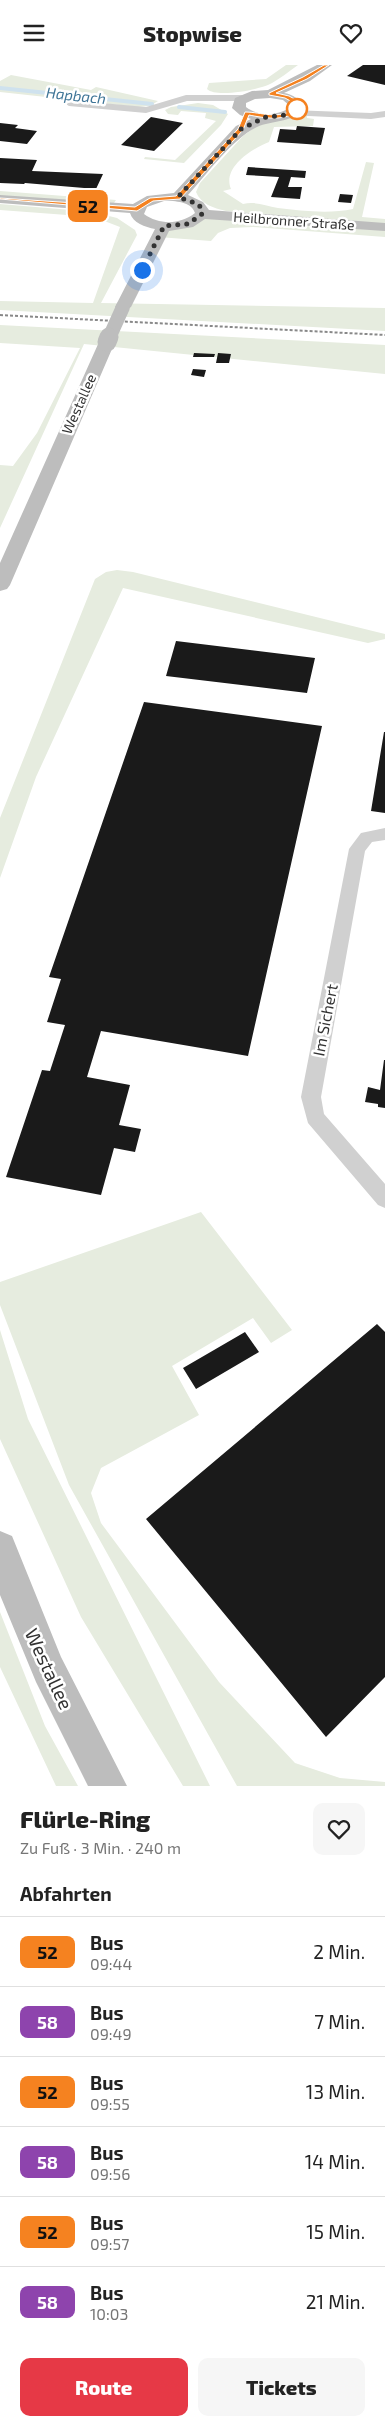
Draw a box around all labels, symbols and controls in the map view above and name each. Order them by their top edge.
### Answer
icon: menu [20,19,48,47]
icon: heart [337,19,365,47]
text: Stopwise [143,20,242,46]
water label: Hapbach [45,83,107,107]
unlabelled marker [286,98,308,120]
line badge: 52 [66,190,110,222]
text: 52 [78,195,98,217]
street label: Heilbronner Straße [233,208,355,233]
your location [130,258,155,283]
street label: Westallee [58,371,99,437]
street label: Im Sichert [308,982,341,1058]
street label: Westallee [21,1625,78,1713]
button: heart [313,1803,365,1855]
text: Flürle-Ring [20,1804,150,1833]
text: Zu Fuß · 3 Min. · 240 m [20,1838,181,1857]
text: Abfahrten [20,1882,112,1905]
text: Bus [90,1931,124,1954]
text: 2 Min. [313,1940,365,1963]
text: 52 [37,1941,58,1963]
text: 09:44 [90,1954,132,1973]
text: Bus [90,2001,124,2024]
text: 7 Min. [314,2010,365,2033]
text: 58 [37,2011,58,2033]
text: 09:49 [90,2024,132,2043]
text: Bus [90,2071,124,2094]
text: 13 Min. [306,2080,365,2103]
text: 52 [37,2081,58,2103]
text: 09:55 [90,2094,130,2113]
text: Bus [90,2141,124,2164]
text: 14 Min. [305,2150,365,2173]
text: 58 [37,2151,58,2173]
text: 09:56 [90,2164,130,2183]
text: Bus [90,2211,124,2234]
text: 15 Min. [306,2220,365,2243]
text: 52 [37,2221,58,2243]
text: 09:57 [90,2234,129,2253]
text: Bus [90,2281,124,2304]
text: 21 Min. [306,2290,365,2313]
text: 58 [37,2291,58,2313]
text: 10:03 [90,2304,128,2323]
button: Route [20,2358,188,2416]
button: Tickets [198,2358,365,2416]

